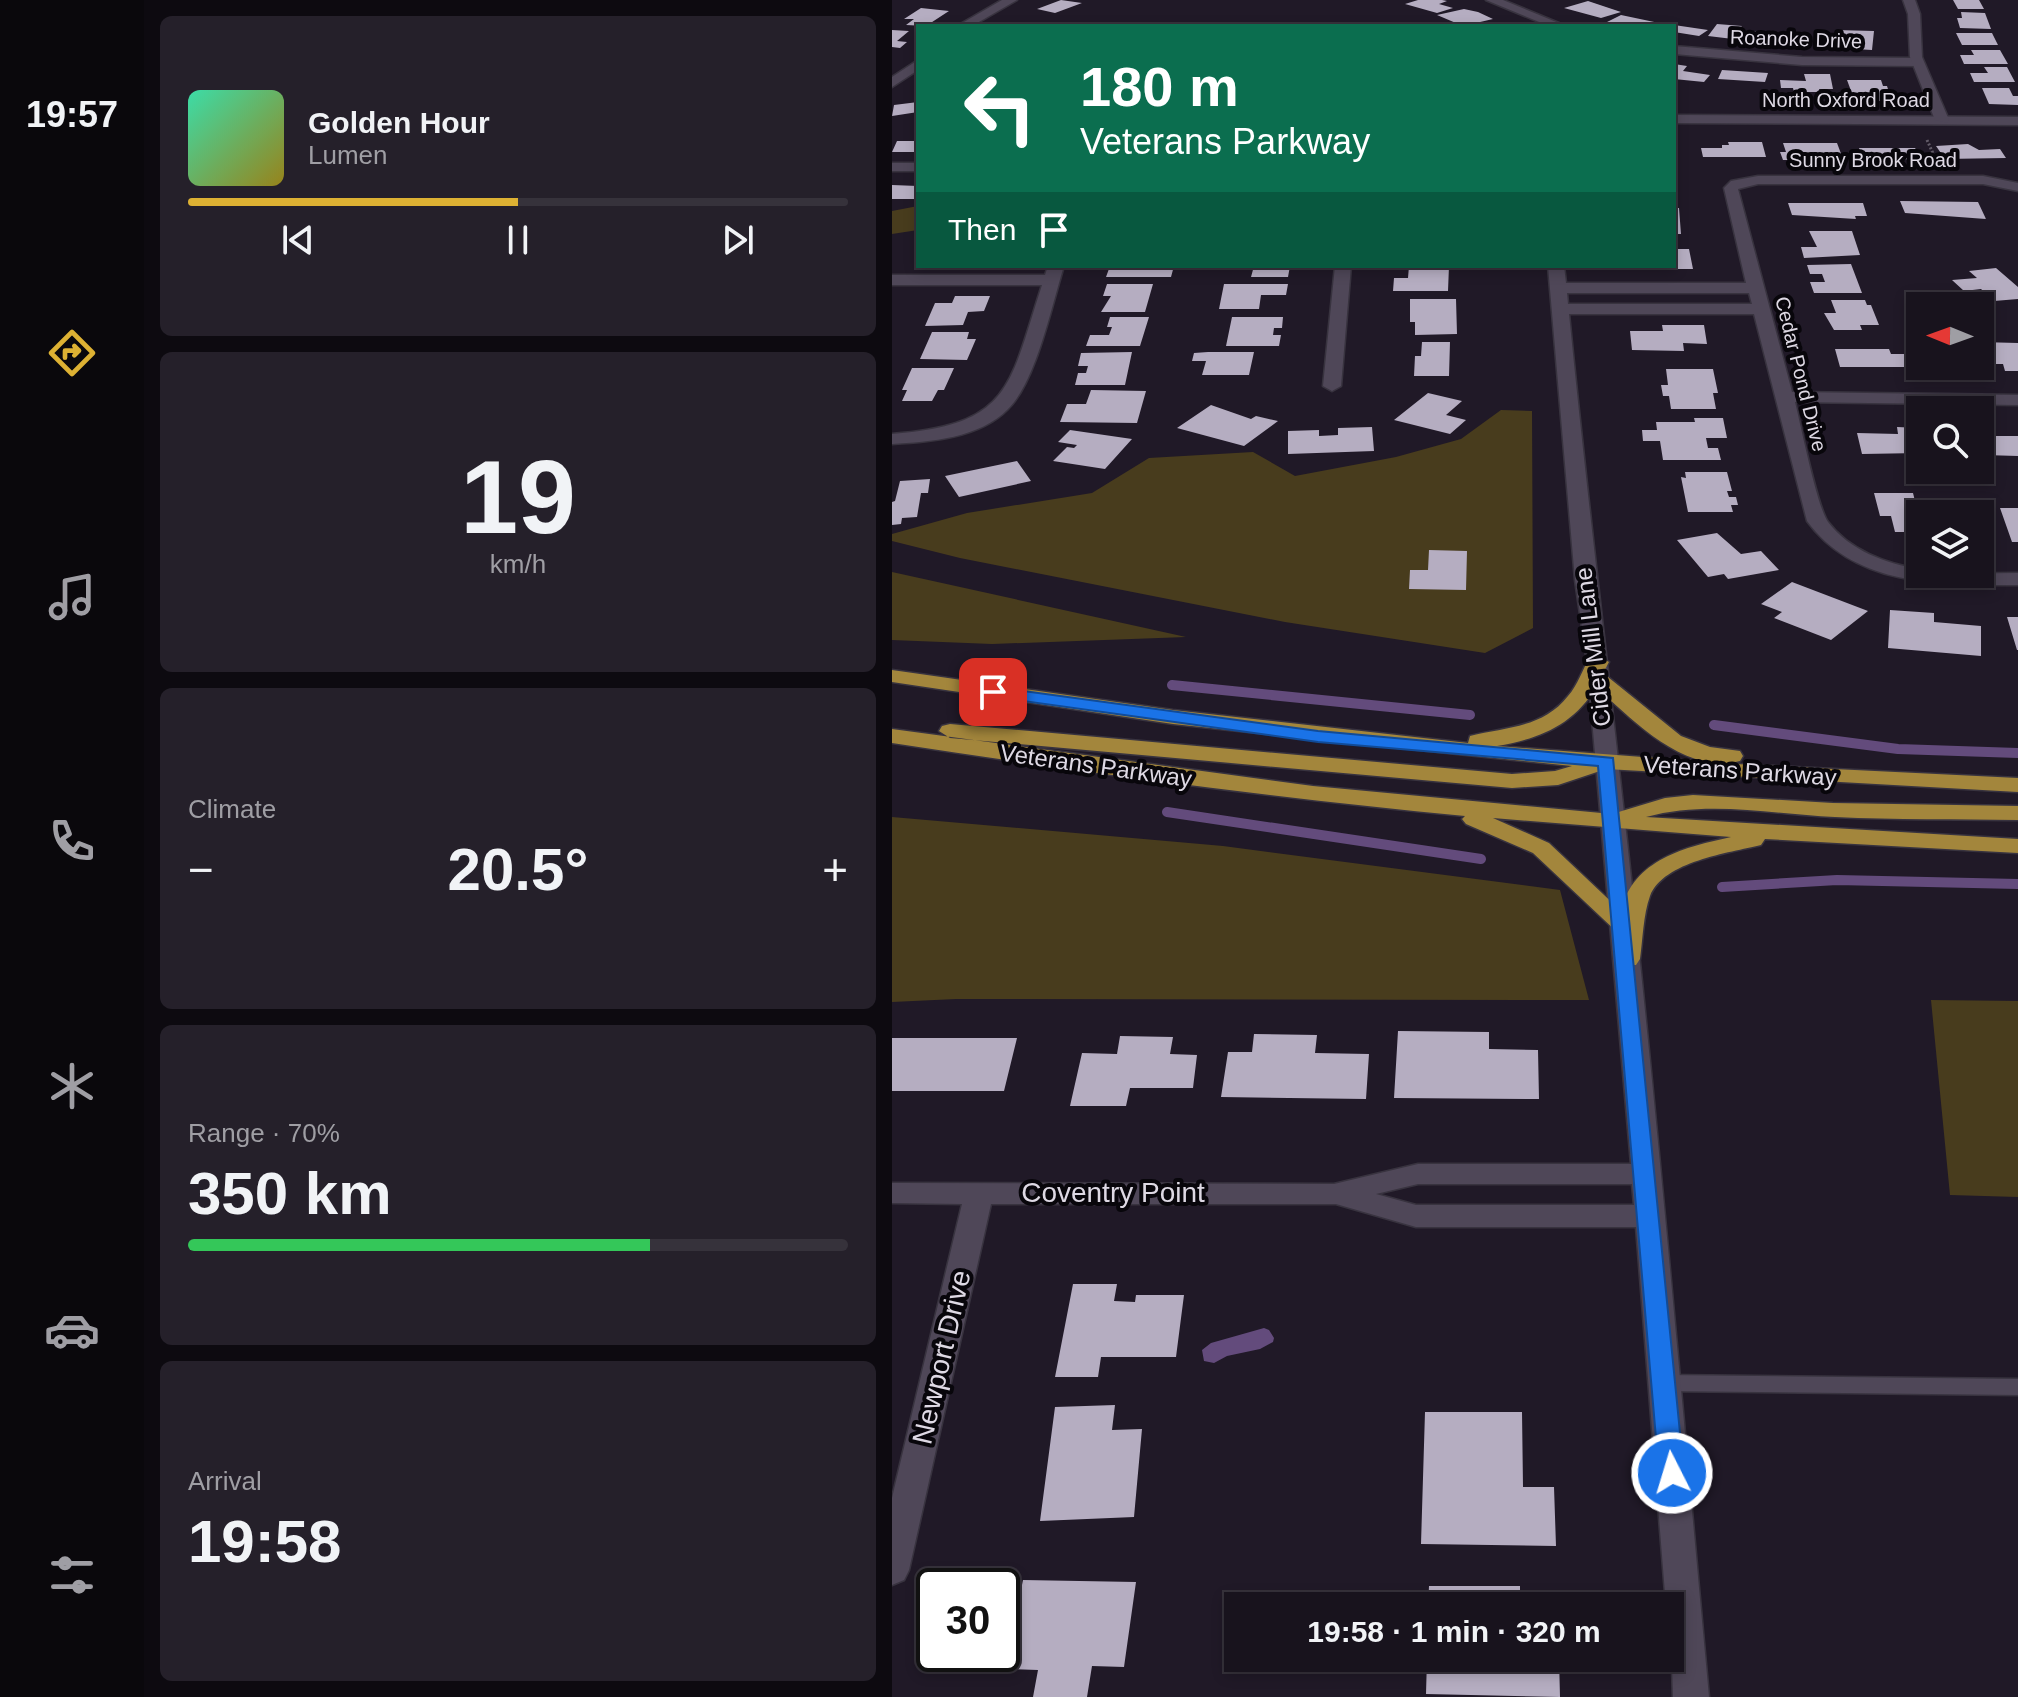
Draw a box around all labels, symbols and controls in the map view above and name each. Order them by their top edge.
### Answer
street label: Roanoke Drive [1730,26,1862,52]
text: 180 m [1080,55,1239,118]
icon: left [948,56,1052,160]
street label: North Oxford Road [1762,89,1930,111]
text: 19:57 [26,94,118,135]
text: Golden Hour [308,106,490,139]
text: Veterans Parkway [1080,121,1370,162]
text: Lumen [308,140,388,170]
street label: Sunny Brook Road [1789,149,1957,171]
icon: arrive [1032,208,1076,252]
text: Then [948,213,1016,246]
icon: previous [276,218,320,262]
icon: pause [496,218,540,262]
icon: next [716,218,760,262]
north arrow [1906,292,1994,380]
map controls [1906,292,1994,588]
street label: Cedar Pond Drive [1771,294,1831,454]
icon: directions [44,325,100,381]
button: search [1906,396,1994,484]
text: 19 [460,439,576,555]
button: layers [1906,500,1994,588]
text: km/h [490,549,546,579]
street label: Cider Mill Lane [1569,566,1616,728]
icon: music [44,569,100,625]
pin [959,658,1027,726]
icon: arrive [971,670,1015,714]
street label: Veterans Parkway [998,739,1194,792]
street label: Veterans Parkway [1643,750,1837,791]
text: Climate [188,794,276,824]
icon: phone [44,813,100,869]
text: 20.5° [448,836,588,903]
text: − [188,845,214,894]
text: + [822,845,848,894]
icon: climate [44,1058,100,1114]
text: Range · 70% [188,1118,340,1148]
text: 350 km [188,1160,392,1227]
street label: Coventry Point [1021,1177,1205,1208]
street label: Newport Drive [906,1267,977,1447]
icon: car [44,1302,100,1358]
position arrow [1630,1431,1714,1515]
text: Arrival [188,1466,262,1496]
text: 19:58 [188,1508,341,1575]
icon: filters [44,1547,100,1603]
speed limit sign: 30 [916,1568,1020,1672]
text: 19:58 · 1 min · 320 m [1307,1615,1601,1648]

